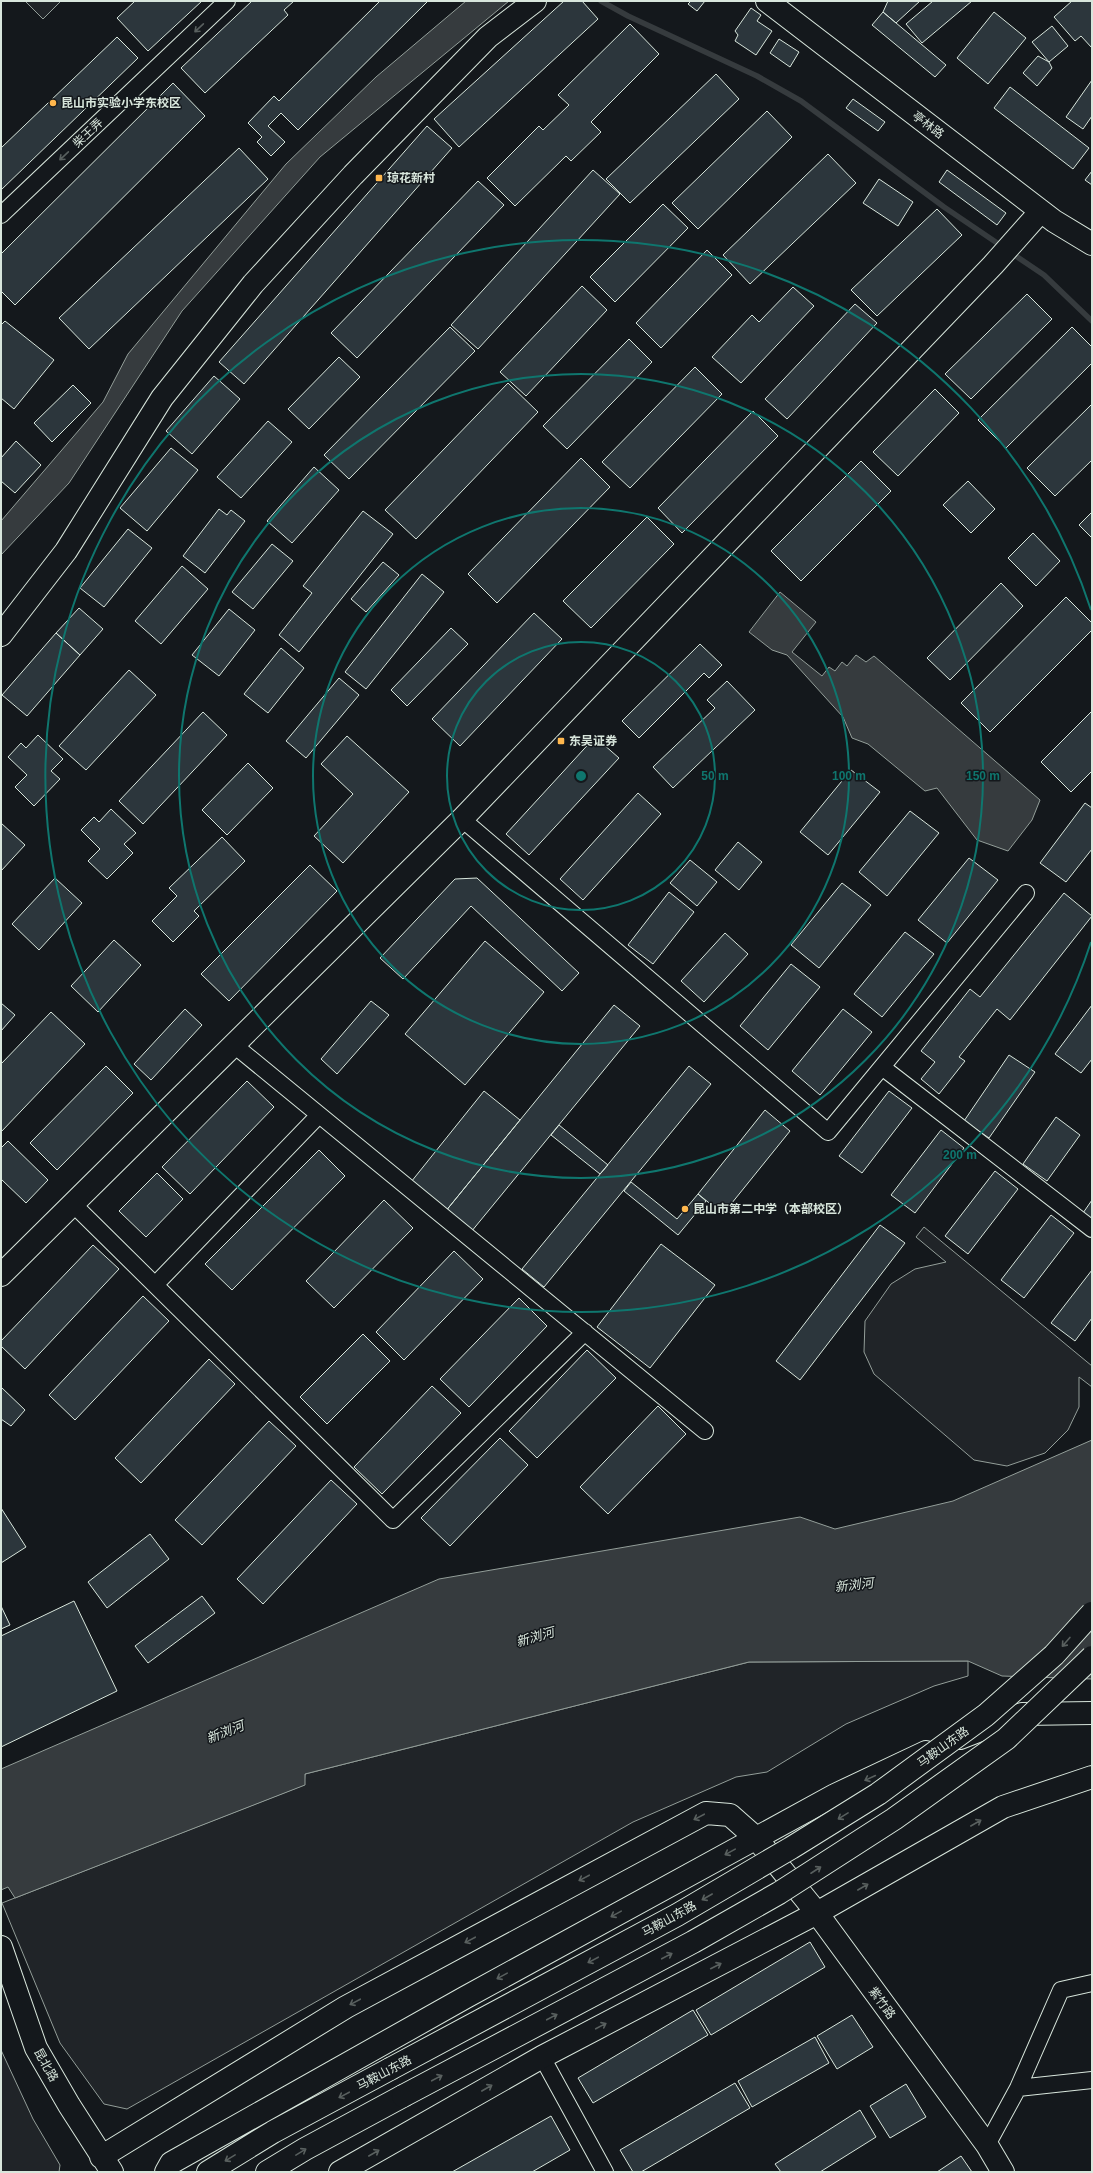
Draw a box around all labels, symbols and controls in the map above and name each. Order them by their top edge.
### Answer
one-way arrow [194,23,204,33]
place label: 昆山市实验小学东校区 [61,96,181,110]
marker: 昆山市实验小学东校区 [48,98,58,108]
street label: 亭林路 [909,109,947,141]
street label: 柴王弄 [70,116,106,150]
one-way arrow [59,151,69,160]
place label: 琼花新村 [387,171,435,185]
marker: 琼花新村 [374,173,384,183]
place label: 东吴证券 [569,734,618,748]
marker: 东吴证券 [556,736,566,746]
centre of rings [574,769,588,783]
text: 50 m [701,769,729,783]
text: 100 m [832,769,866,783]
text: 150 m [966,769,1000,783]
text: 200 m [943,1148,977,1162]
place label: 昆山市第二中学（本部校区） [693,1202,849,1216]
marker: 昆山市第二中学（本部校区） [680,1204,690,1214]
water label: 新浏河 [834,1575,877,1595]
water label: 新浏河 [514,1624,559,1650]
one-way arrow [1062,1637,1071,1647]
water label: 新浏河 [204,1717,249,1746]
street label: 马鞍山东路 [915,1724,971,1770]
one-way arrow [865,1775,877,1782]
one-way arrow [837,1813,849,1821]
one-way arrow [693,1814,705,1821]
one-way arrow [970,1818,982,1826]
one-way arrow [725,1848,737,1856]
one-way arrow [810,1866,821,1874]
one-way arrow [578,1875,590,1883]
one-way arrow [857,1883,869,1891]
one-way arrow [701,1894,713,1902]
street label: 马鞍山东路 [639,1898,699,1940]
one-way arrow [611,1911,623,1918]
one-way arrow [464,1937,476,1945]
one-way arrow [661,1951,673,1959]
one-way arrow [588,1957,600,1964]
one-way arrow [709,1961,721,1969]
one-way arrow [496,1973,508,1981]
street label: 紫竹路 [866,1984,898,2022]
one-way arrow [349,1999,361,2006]
one-way arrow [546,2012,558,2020]
one-way arrow [594,2022,606,2029]
street label: 昆北路 [31,2046,61,2084]
street label: 马鞍山东路 [354,2053,414,2093]
one-way arrow [431,2073,443,2081]
one-way arrow [480,2084,492,2092]
one-way arrow [338,2091,350,2099]
one-way arrow [295,2147,307,2155]
one-way arrow [367,2148,379,2156]
one-way arrow [224,2155,236,2163]

